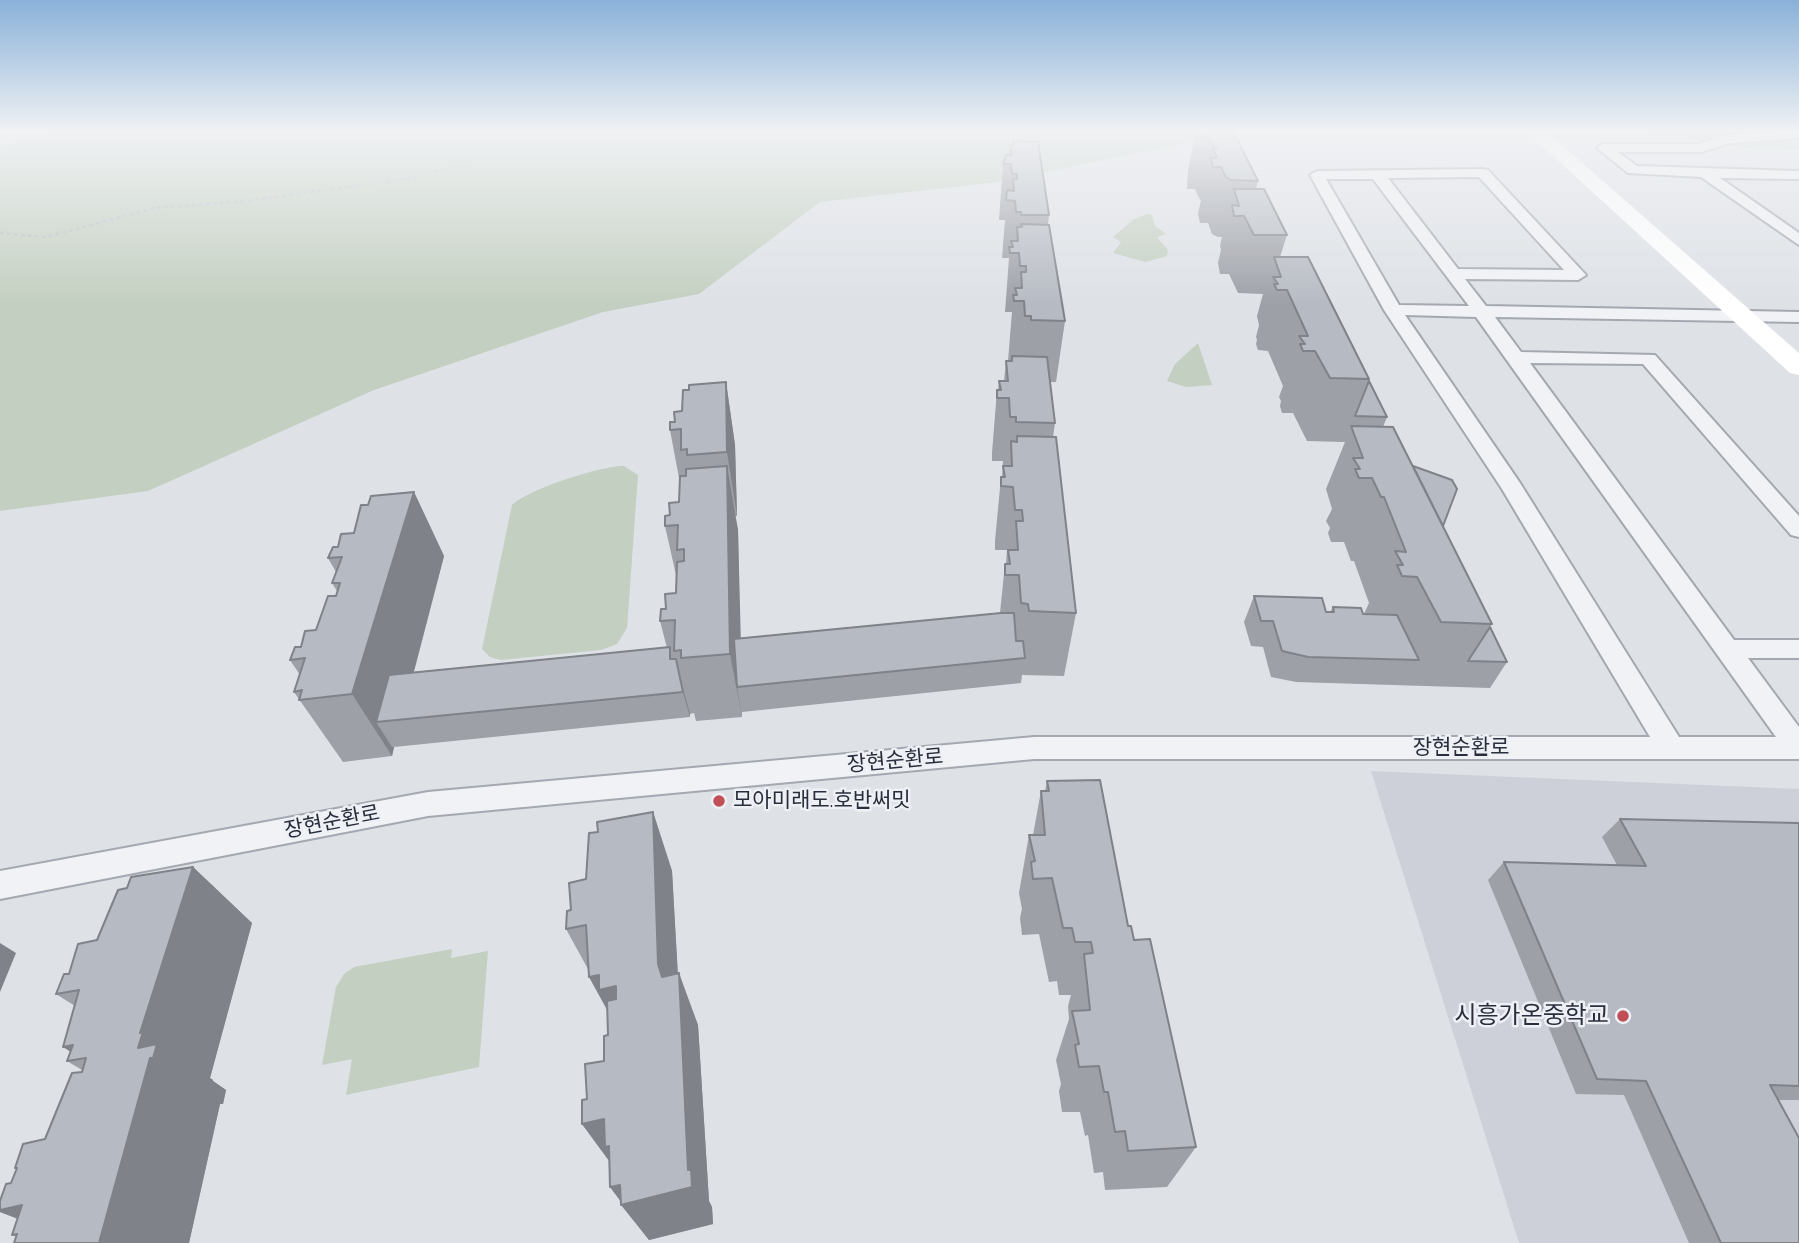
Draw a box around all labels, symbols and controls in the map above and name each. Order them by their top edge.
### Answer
street label: 장현순환로 [1413,735,1509,761]
street label: 장현순환로 [846,744,944,778]
place label: 모아미래도.호반써밋 [733,788,911,814]
marker: 모아미래도.호반써밋 [711,793,727,809]
street label: 장현순환로 [282,800,382,844]
place label: 시흥가온중학교 [1454,1002,1609,1030]
marker: 시흥가온중학교 [1615,1008,1631,1024]

